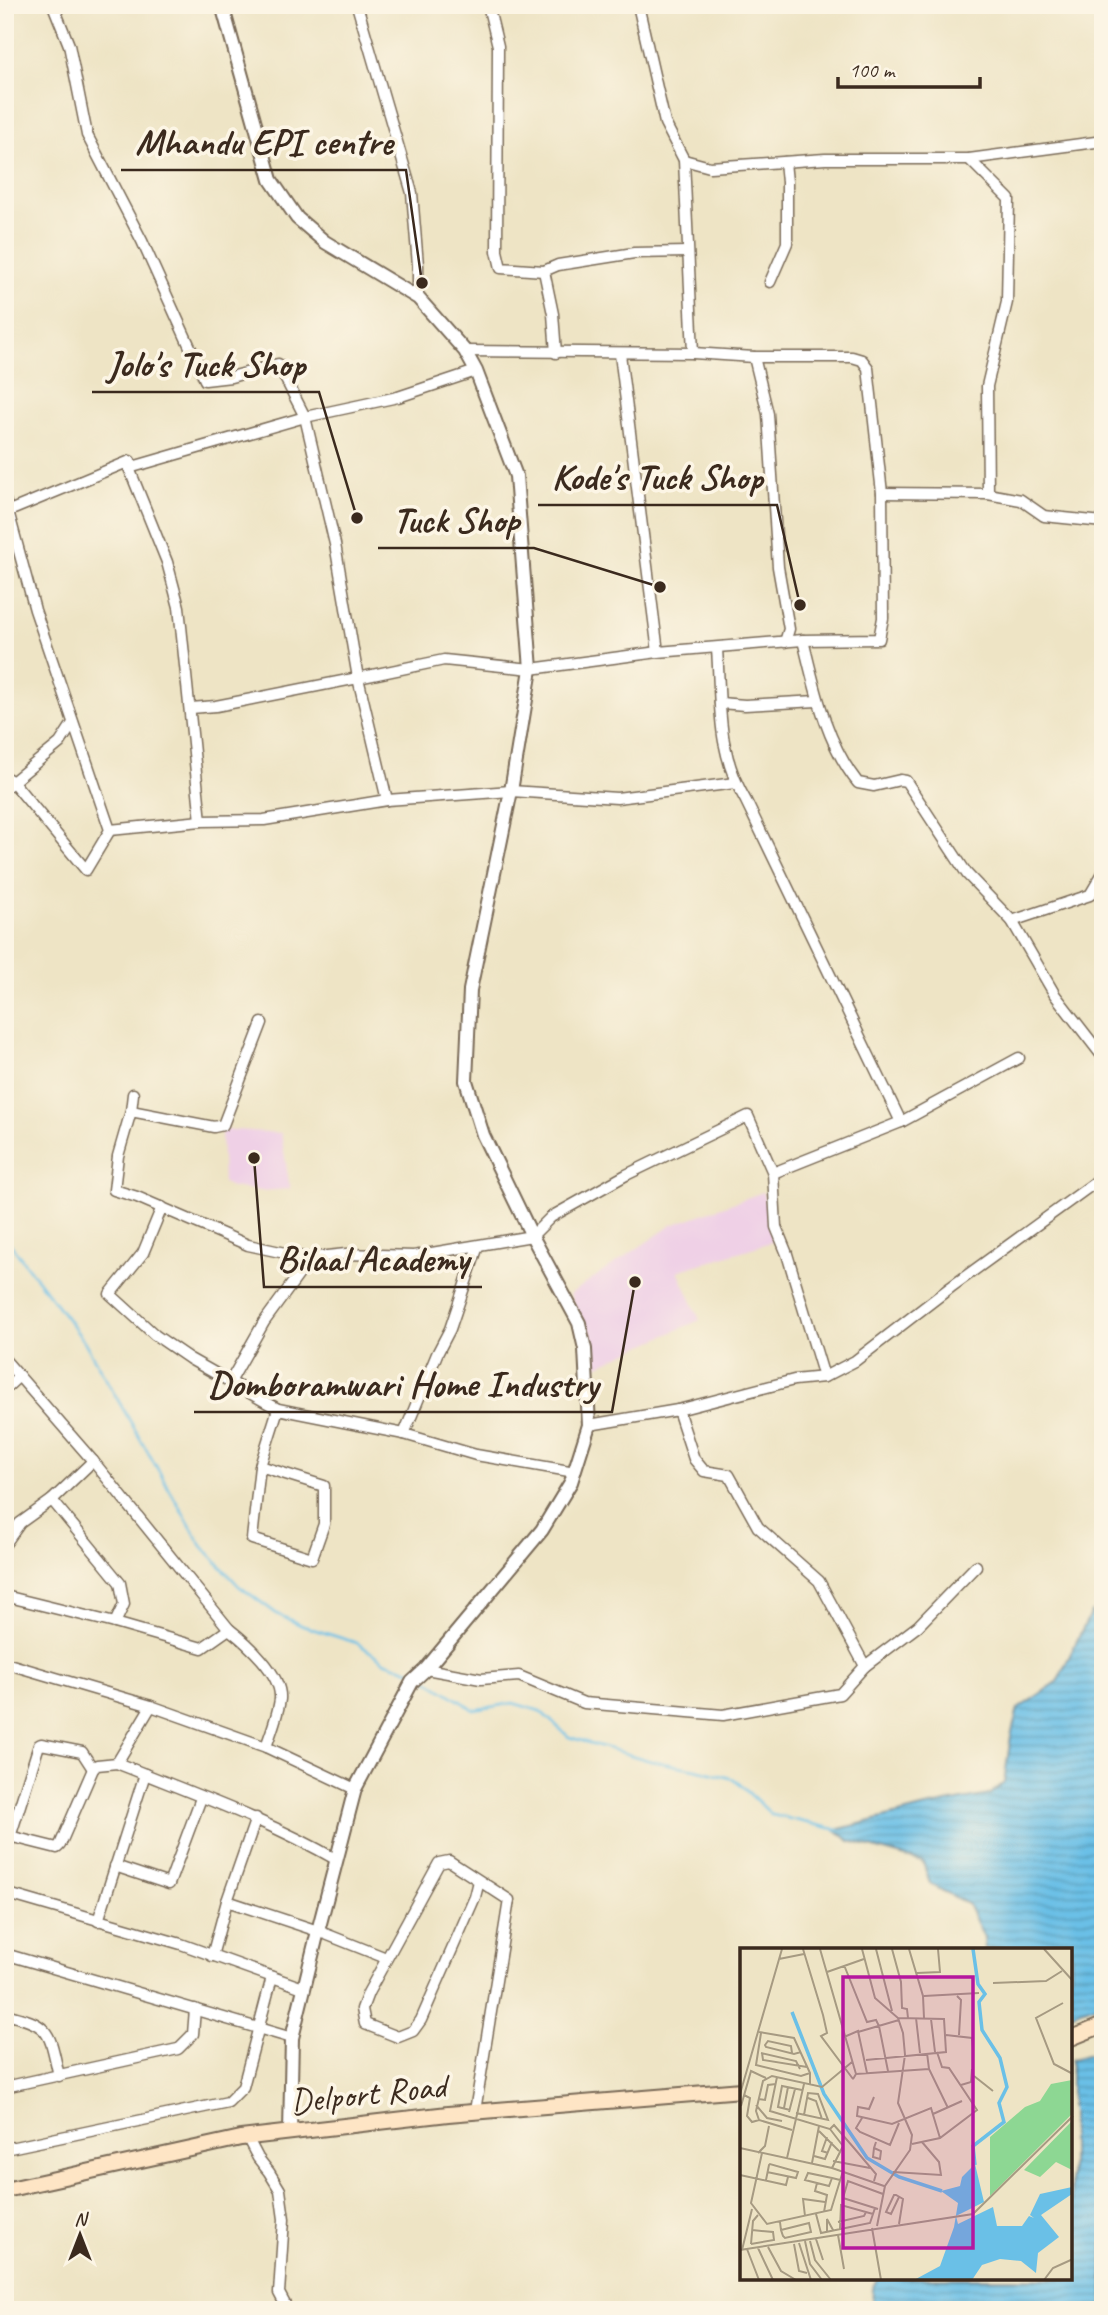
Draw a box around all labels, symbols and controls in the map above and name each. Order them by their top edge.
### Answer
scale bar [838,46,980,90]
text: 100 m [849,57,896,83]
callout: Mhandu EPI centre [121,112,406,170]
text: Mhandu EPI centre [135,118,395,165]
callout: Jolo's Tuck Shop [92,334,319,392]
text: Jolo's Tuck Shop [104,340,308,387]
callout: Kode's Tuck Shop [538,447,777,505]
text: Kode's Tuck Shop [552,453,765,500]
callout: Tuck Shop [378,490,534,548]
text: Tuck Shop [393,496,522,543]
callout: Bilaal Academy [264,1229,482,1287]
text: Bilaal Academy [277,1235,472,1282]
callout: Domboramwari Home Industry [194,1354,612,1412]
text: Domboramwari Home Industry [208,1360,601,1407]
inset map [740,1948,1073,2280]
street label: Delport Road [288,2062,453,2124]
north arrow [46,2200,116,2270]
text: N [74,2207,89,2231]

